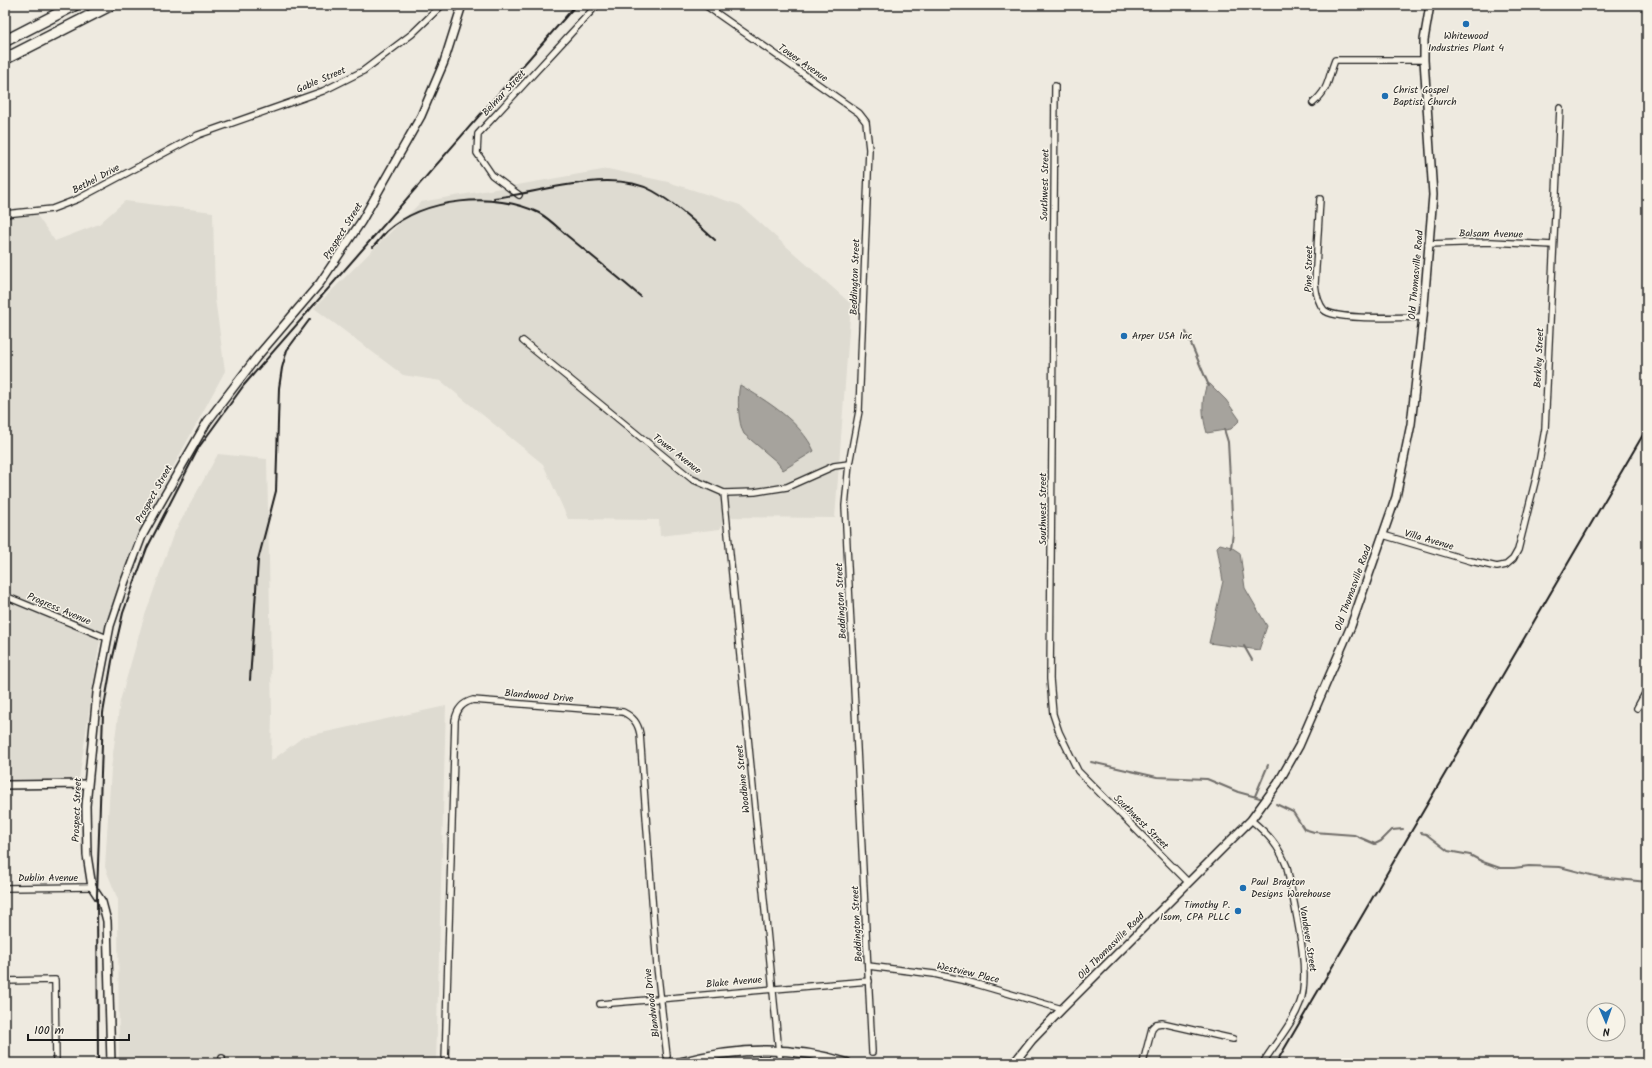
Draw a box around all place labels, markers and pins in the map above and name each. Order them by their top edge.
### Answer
marker: Whitewood Industries Plant 4 [1461,19,1471,29]
place label: Whitewood Industries Plant 4 [1428,28,1505,56]
place label: Christ Gospel Baptist Church [1393,82,1457,110]
marker: Christ Gospel Baptist Church [1380,91,1390,101]
place label: Arper USA Inc [1132,328,1193,344]
marker: Arper USA Inc [1119,331,1129,341]
place label: Paul Brayton Designs Warehouse [1251,874,1331,902]
marker: Paul Brayton Designs Warehouse [1238,883,1248,893]
place label: Timothy P. Isom, CPA PLLC [1160,897,1230,925]
marker: Timothy P. Isom, CPA PLLC [1233,906,1243,916]

